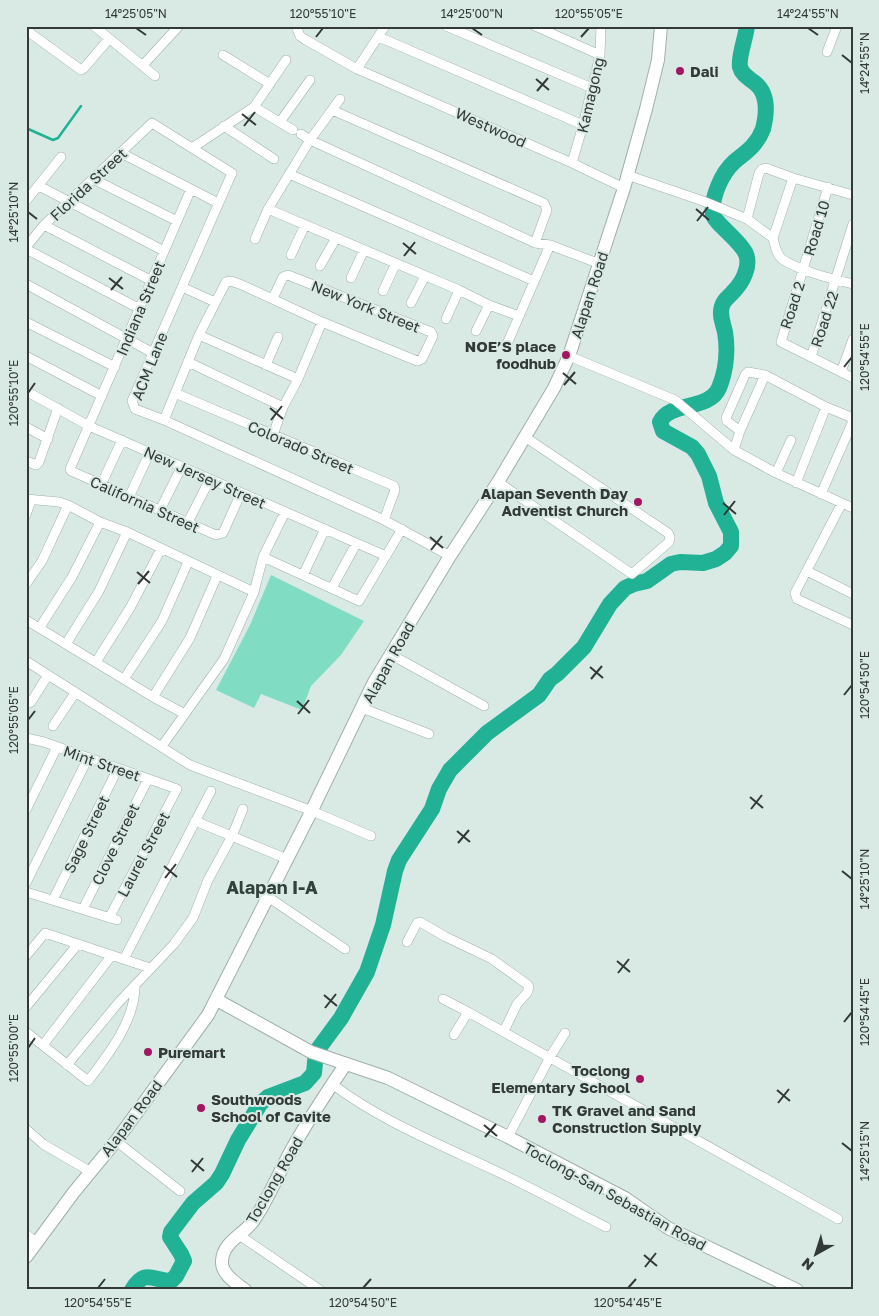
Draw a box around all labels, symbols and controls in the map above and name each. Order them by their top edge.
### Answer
text: 14°25'05"N [105,6,167,21]
text: 120°55'10"E [290,6,356,21]
text: 14°25'00"N [441,6,503,21]
text: 120°55'05"E [555,6,623,21]
text: 14°24'55"N [777,6,839,21]
text: 14°24'55"N [857,32,872,94]
street label: Kamagong [573,55,607,135]
place label: Dali [690,62,719,80]
marker: Dali [674,65,686,77]
street label: Westwood [453,103,529,151]
street label: Florida Street [46,144,130,224]
text: 14°25'10"N [6,182,21,242]
street label: Road 10 [799,198,833,258]
street label: Alapan Road [566,249,612,341]
street label: Indiana Street [112,258,168,358]
street label: New York Street [309,276,423,336]
street label: Road 2 [776,279,808,331]
street label: Road 22 [806,289,842,349]
text: 120°54'55"E [857,323,872,391]
street label: ACM Lane [127,329,171,403]
place label: NOE’S place foodhub [465,337,556,372]
marker: NOE’S place foodhub [560,349,572,361]
text: 120°55'10"E [6,360,21,426]
street label: Colorado Street [245,417,357,477]
street label: New Jersey Street [141,442,269,512]
street label: California Street [88,472,202,536]
place label: Alapan Seventh Day Adventist Church [481,484,628,519]
marker: Alapan Seventh Day Adventist Church [632,496,644,508]
street label: Alapan Road [358,618,418,706]
text: 120°54'50"E [857,651,872,719]
text: 120°55'05"E [6,686,21,754]
street label: Mint Street [61,741,143,785]
street label: Sage Street [59,792,113,876]
street label: Clove Street [88,800,142,888]
street label: Laurel Street [113,808,173,900]
text: 14°25'10"N [857,849,872,909]
district label: Alapan I-A [226,876,318,898]
text: 120°54'45"E [857,978,872,1046]
text: 120°55'00"E [6,1014,21,1082]
place label: Puremart [158,1043,225,1061]
marker: Puremart [142,1046,154,1058]
place label: Toclong Elementary School [491,1061,630,1096]
marker: Toclong Elementary School [634,1073,646,1085]
street label: Alapan Road [97,1076,165,1160]
place label: Southwoods School of Cavite [211,1090,331,1125]
place label: TK Gravel and Sand Construction Supply [552,1101,702,1136]
marker: Southwoods School of Cavite [195,1102,207,1114]
marker: TK Gravel and Sand Construction Supply [536,1113,548,1125]
text: 14°25'15"N [857,1121,872,1181]
street label: Toclong Road [242,1133,306,1227]
street label: Toclong-San Sebastian Road [520,1138,710,1254]
north arrow [792,1228,842,1278]
text: N [798,1255,817,1274]
text: 120°54'55"E [64,1295,132,1310]
text: 120°54'50"E [329,1295,397,1310]
text: 120°54'45"E [594,1295,662,1310]

